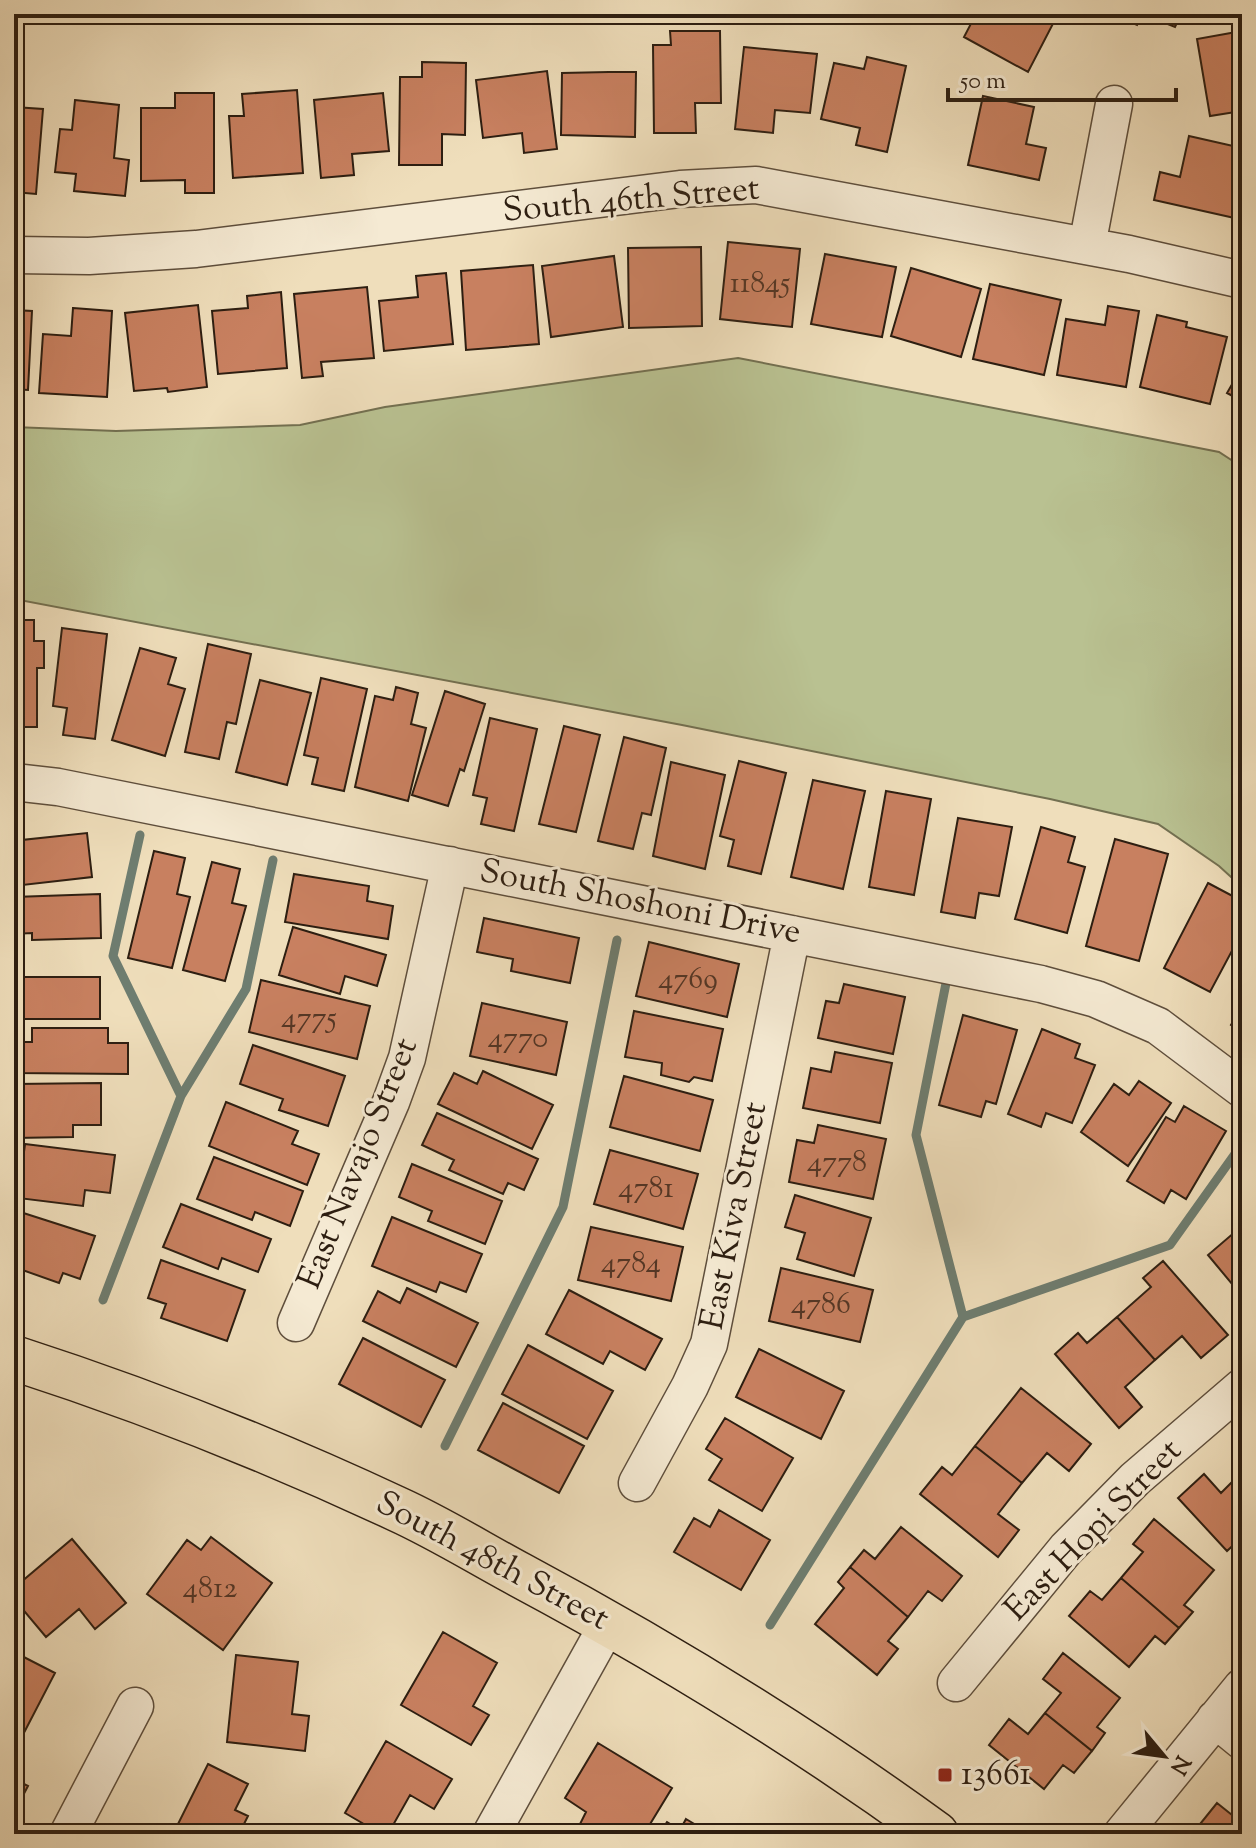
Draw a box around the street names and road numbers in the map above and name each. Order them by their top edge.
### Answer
street label: South 46th Street [501,165,762,237]
street label: South Shoshoni Drive [475,848,805,958]
street label: East Navajo Street [286,1031,432,1297]
street label: East Kiva Street [689,1098,781,1334]
street label: East Hopi Street [994,1428,1194,1633]
street label: South 48th Street [367,1480,618,1644]

